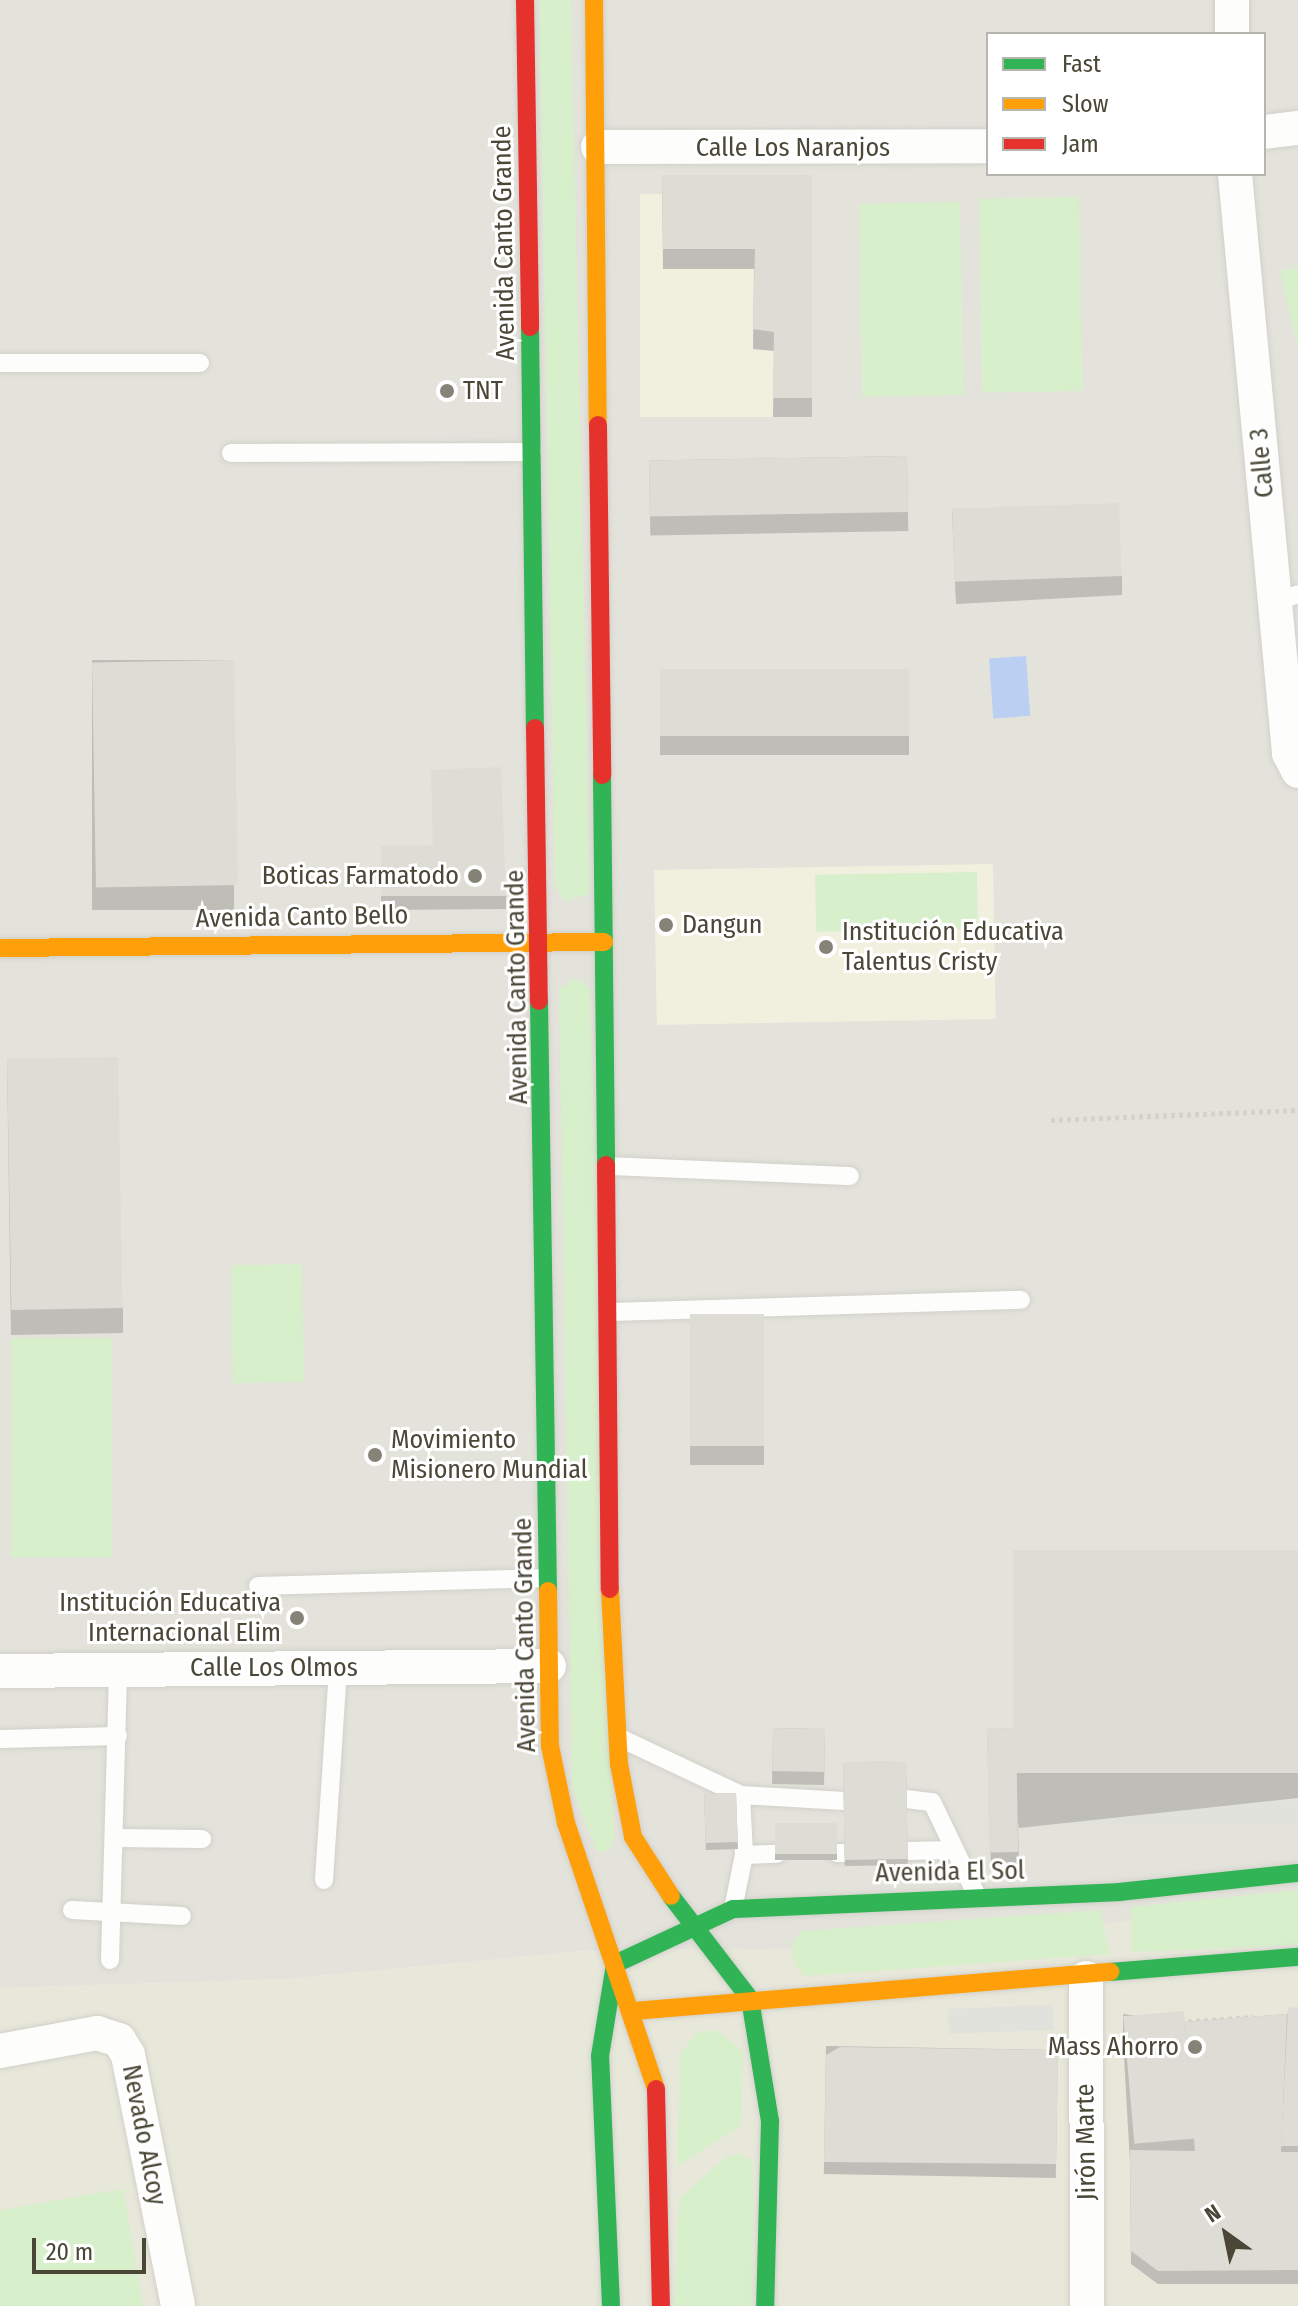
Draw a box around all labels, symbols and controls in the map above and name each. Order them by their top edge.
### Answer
legend [986,32,1266,176]
text: Fast [1062,50,1101,78]
text: Slow [1062,90,1108,118]
street label: Avenida Canto Grande [486,125,522,361]
text: Jam [1062,130,1099,158]
street label: Calle Los Naranjos [696,132,890,164]
place label: TNT [463,375,503,407]
marker: TNT [438,382,456,400]
street label: Calle 3 [1243,427,1281,499]
place label: Boticas Farmatodo [262,860,459,892]
marker: Boticas Farmatodo [466,867,484,885]
street label: Avenida Canto Grande [499,869,535,1105]
street label: Avenida Canto Bello [195,900,409,934]
place label: Dangun [682,909,763,941]
marker: Dangun [657,916,675,934]
place label: Institución Educativa Talentus Cristy [842,916,1064,978]
marker: Institución Educativa Talentus Cristy [817,938,835,956]
place label: Movimiento Misionero Mundial [391,1424,588,1486]
marker: Movimiento Misionero Mundial [366,1446,384,1464]
street label: Avenida Canto Grande [507,1517,543,1753]
place label: Institución Educativa Internacional Elim [59,1587,281,1648]
marker: Institución Educativa Internacional Elim [288,1609,306,1627]
street label: Calle Los Olmos [190,1652,358,1684]
street label: Avenida El Sol [875,1855,1025,1889]
place label: Mass Ahorro [1048,2031,1179,2063]
marker: Mass Ahorro [1186,2038,1204,2056]
street label: Nevado Alcoy [115,2062,173,2208]
street label: Jirón Marte [1069,2083,1103,2201]
north arrow [1186,2194,1266,2274]
text: N [1200,2199,1226,2228]
scale bar [36,2222,150,2272]
text: 20 m [46,2238,93,2266]

